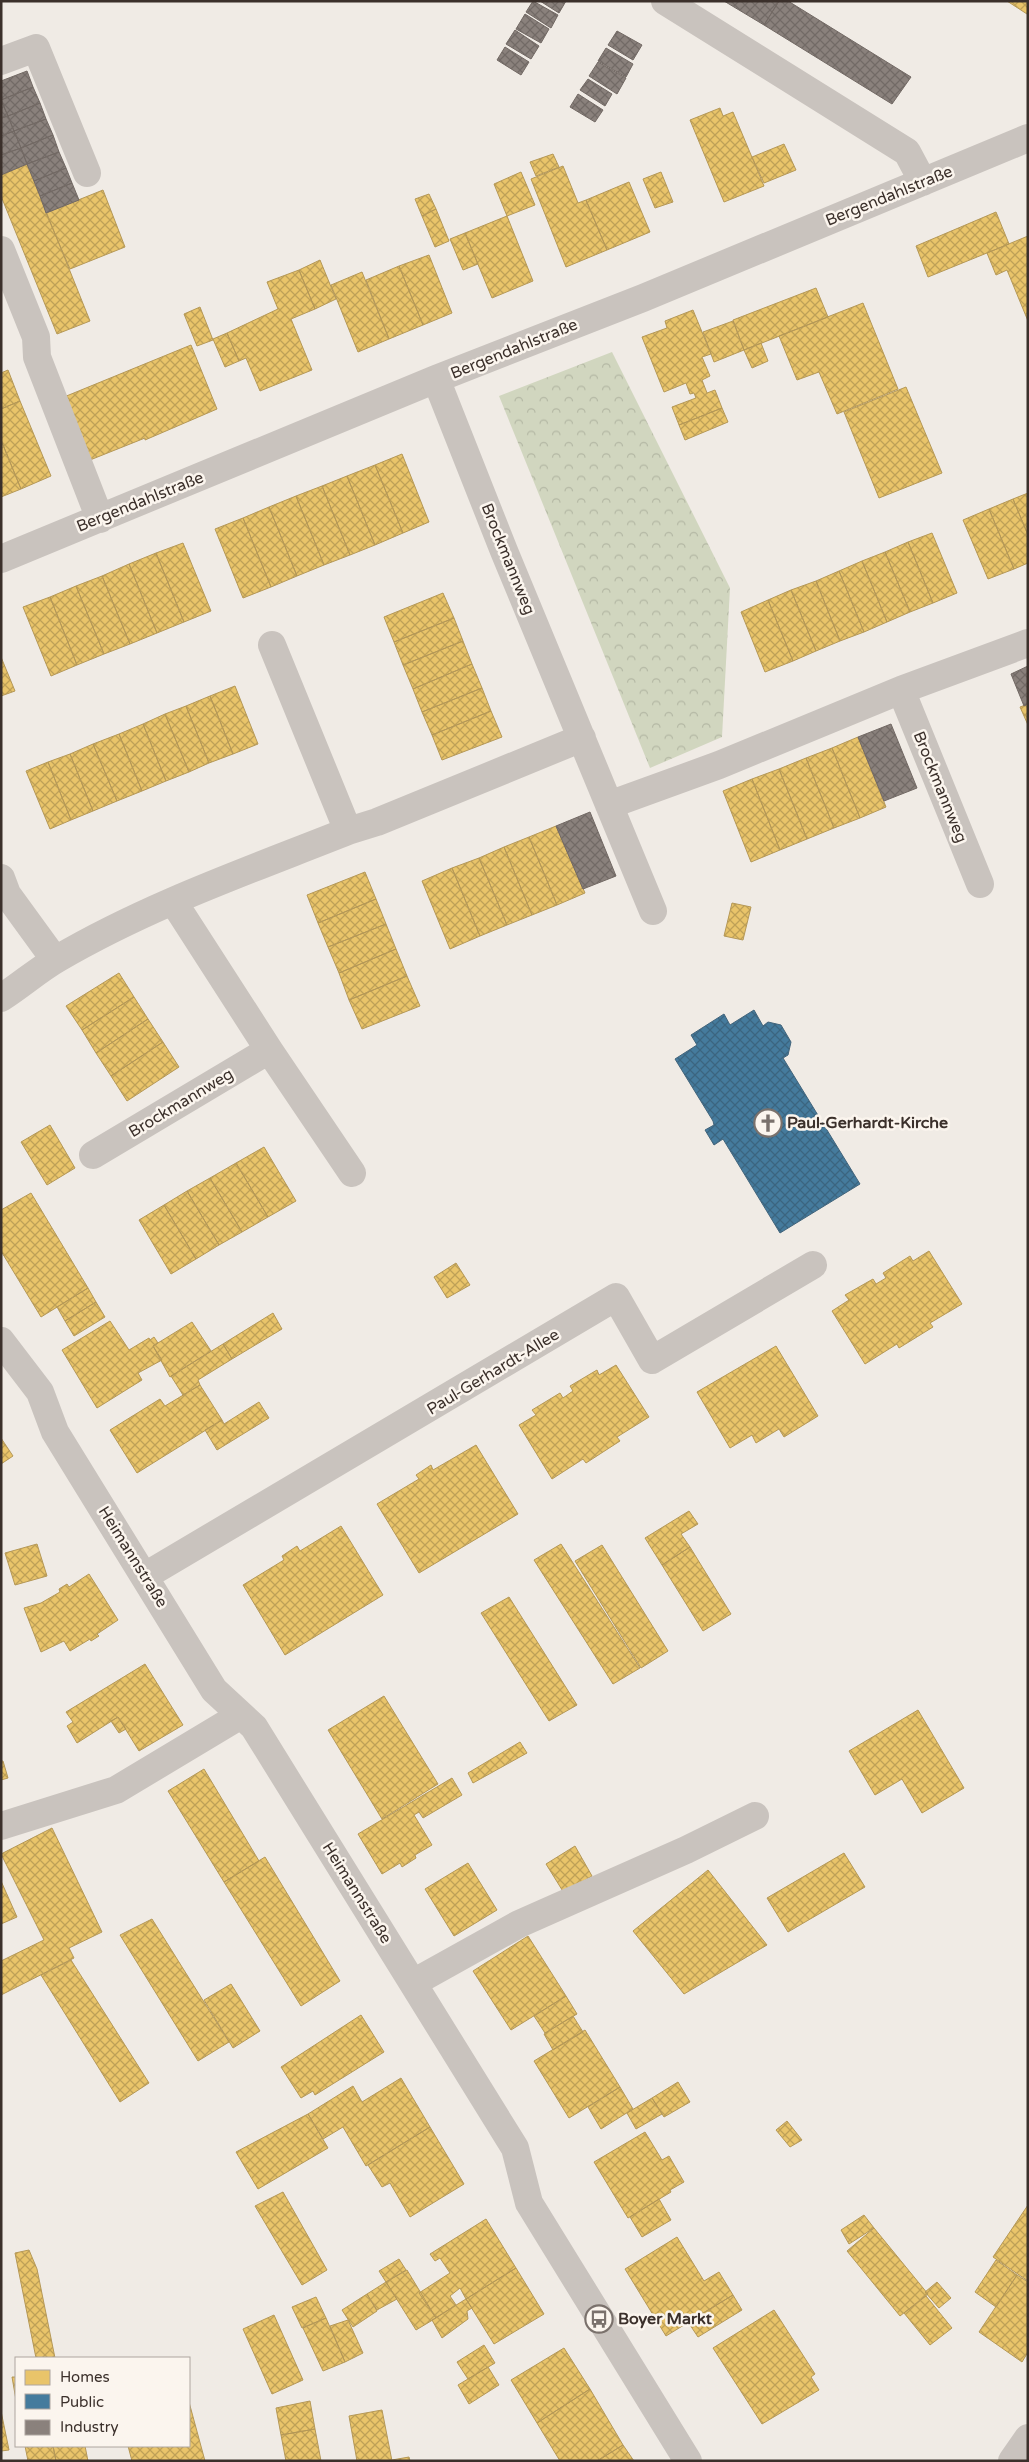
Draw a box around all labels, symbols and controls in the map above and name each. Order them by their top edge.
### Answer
street label: Bergendahlstraße [823,161,955,231]
street label: Bergendahlstraße [448,314,580,384]
street label: Bergendahlstraße [74,467,206,537]
street label: Brockmannweg [477,500,539,618]
street label: Brockmannweg [909,728,971,846]
street label: Brockmannweg [125,1064,237,1142]
church icon: Paul-Gerhardt-Kirche [753,1108,783,1138]
place label: Paul-Gerhardt-Kirche [787,1113,948,1133]
street label: Paul-Gerhardt-Allee [423,1325,563,1419]
street label: Heimannstraße [94,1503,172,1611]
street label: Heimannstraße [318,1839,396,1947]
bus stop icon: Boyer Markt [584,2304,614,2334]
place label: Boyer Markt [618,2309,713,2329]
legend [15,2357,190,2447]
text: Homes [60,2368,110,2386]
text: Public [60,2393,104,2411]
text: Industry [60,2418,119,2436]

